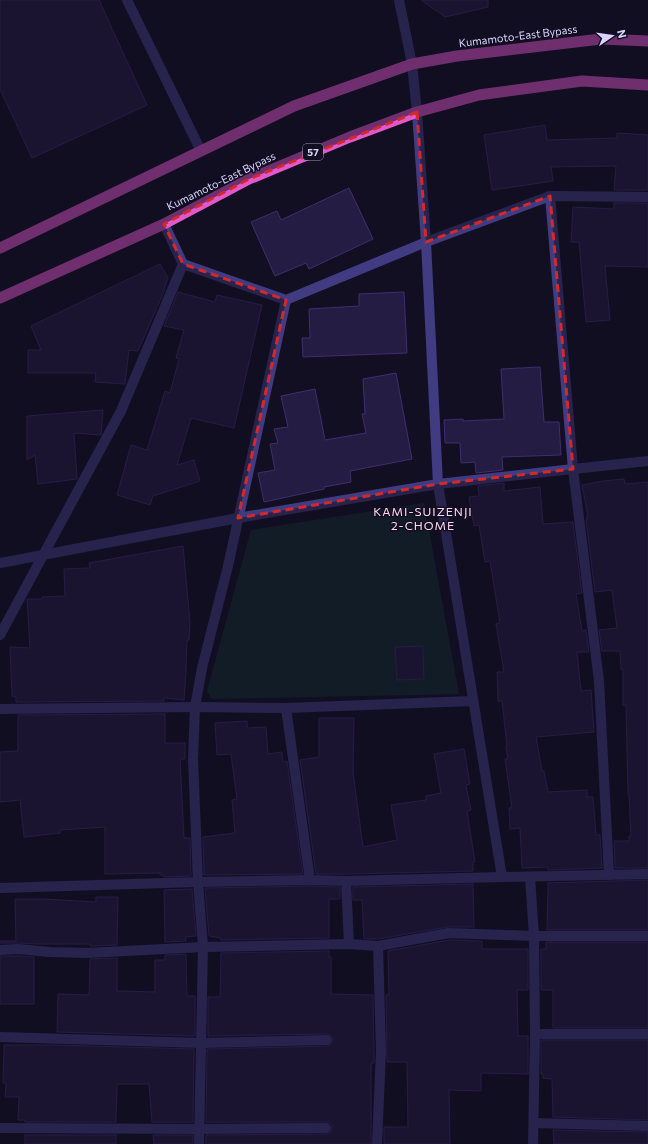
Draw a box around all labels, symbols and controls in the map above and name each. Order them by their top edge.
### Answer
north arrow [592,16,632,56]
street label: Kumamoto-East Bypass [458,22,578,49]
text: N [615,28,629,39]
road number: 57 [303,144,323,160]
street label: Kumamoto-East Bypass [164,149,277,213]
district label: KAMI-SUIZENJI 2-CHOME [373,504,473,532]

